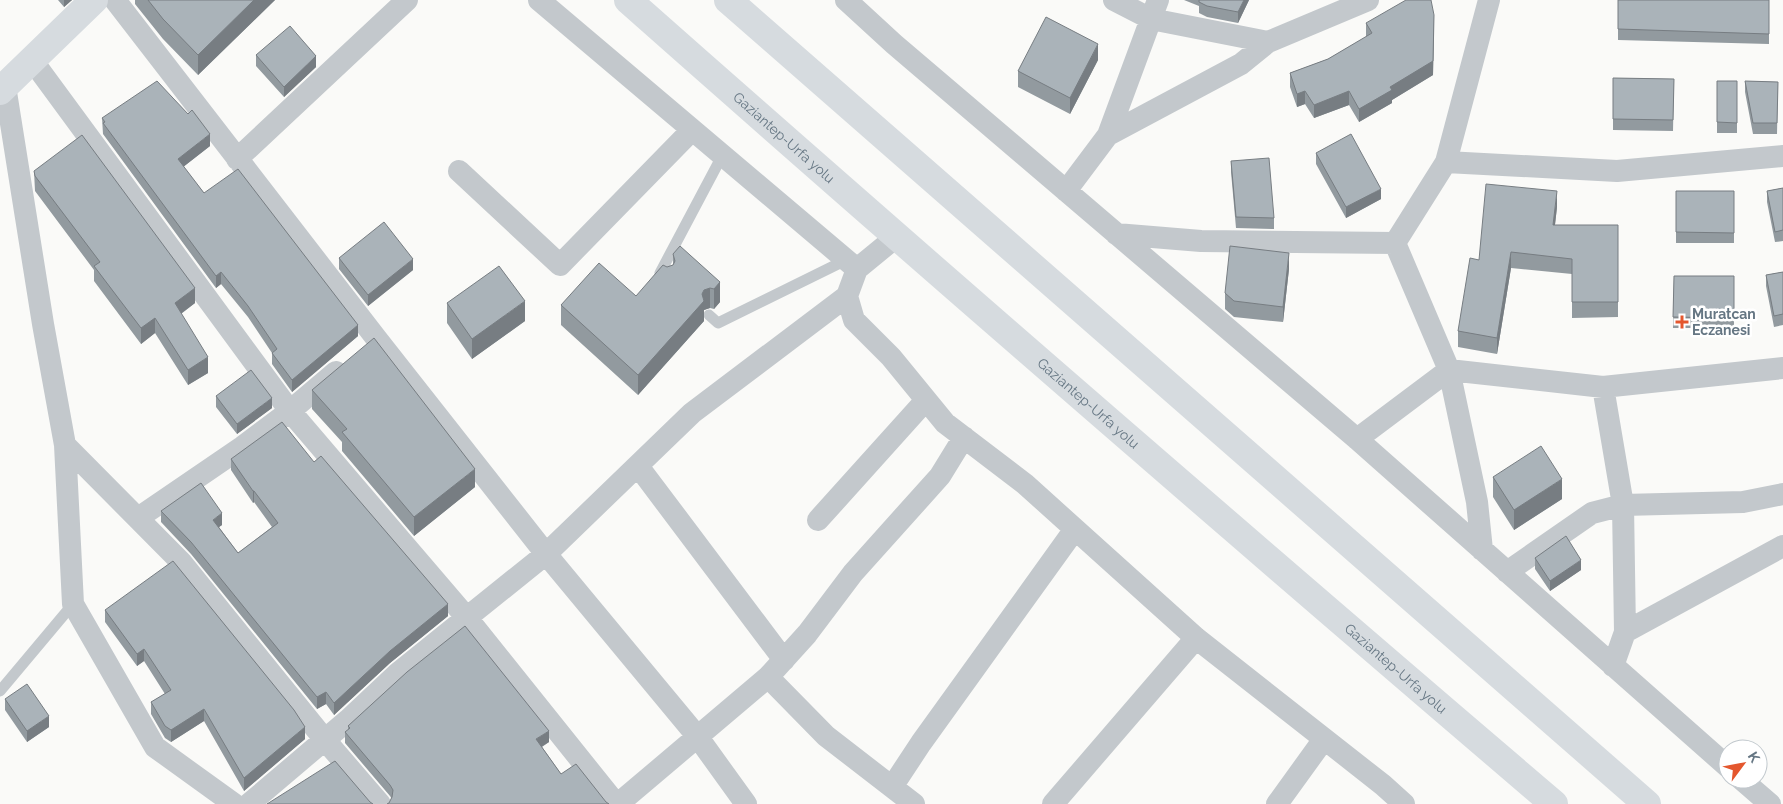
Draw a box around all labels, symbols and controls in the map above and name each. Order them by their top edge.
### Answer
street label: Gaziantep-Urfa yolu [730,89,838,186]
place label: Muratcan Eczanesi [1692,306,1756,338]
marker: Muratcan Eczanesi [1676,316,1688,328]
street label: Gaziantep-Urfa yolu [1034,355,1143,452]
street label: Gaziantep-Urfa yolu [1341,620,1450,717]
north arrow [1718,739,1768,789]
text: K [1745,749,1764,766]

